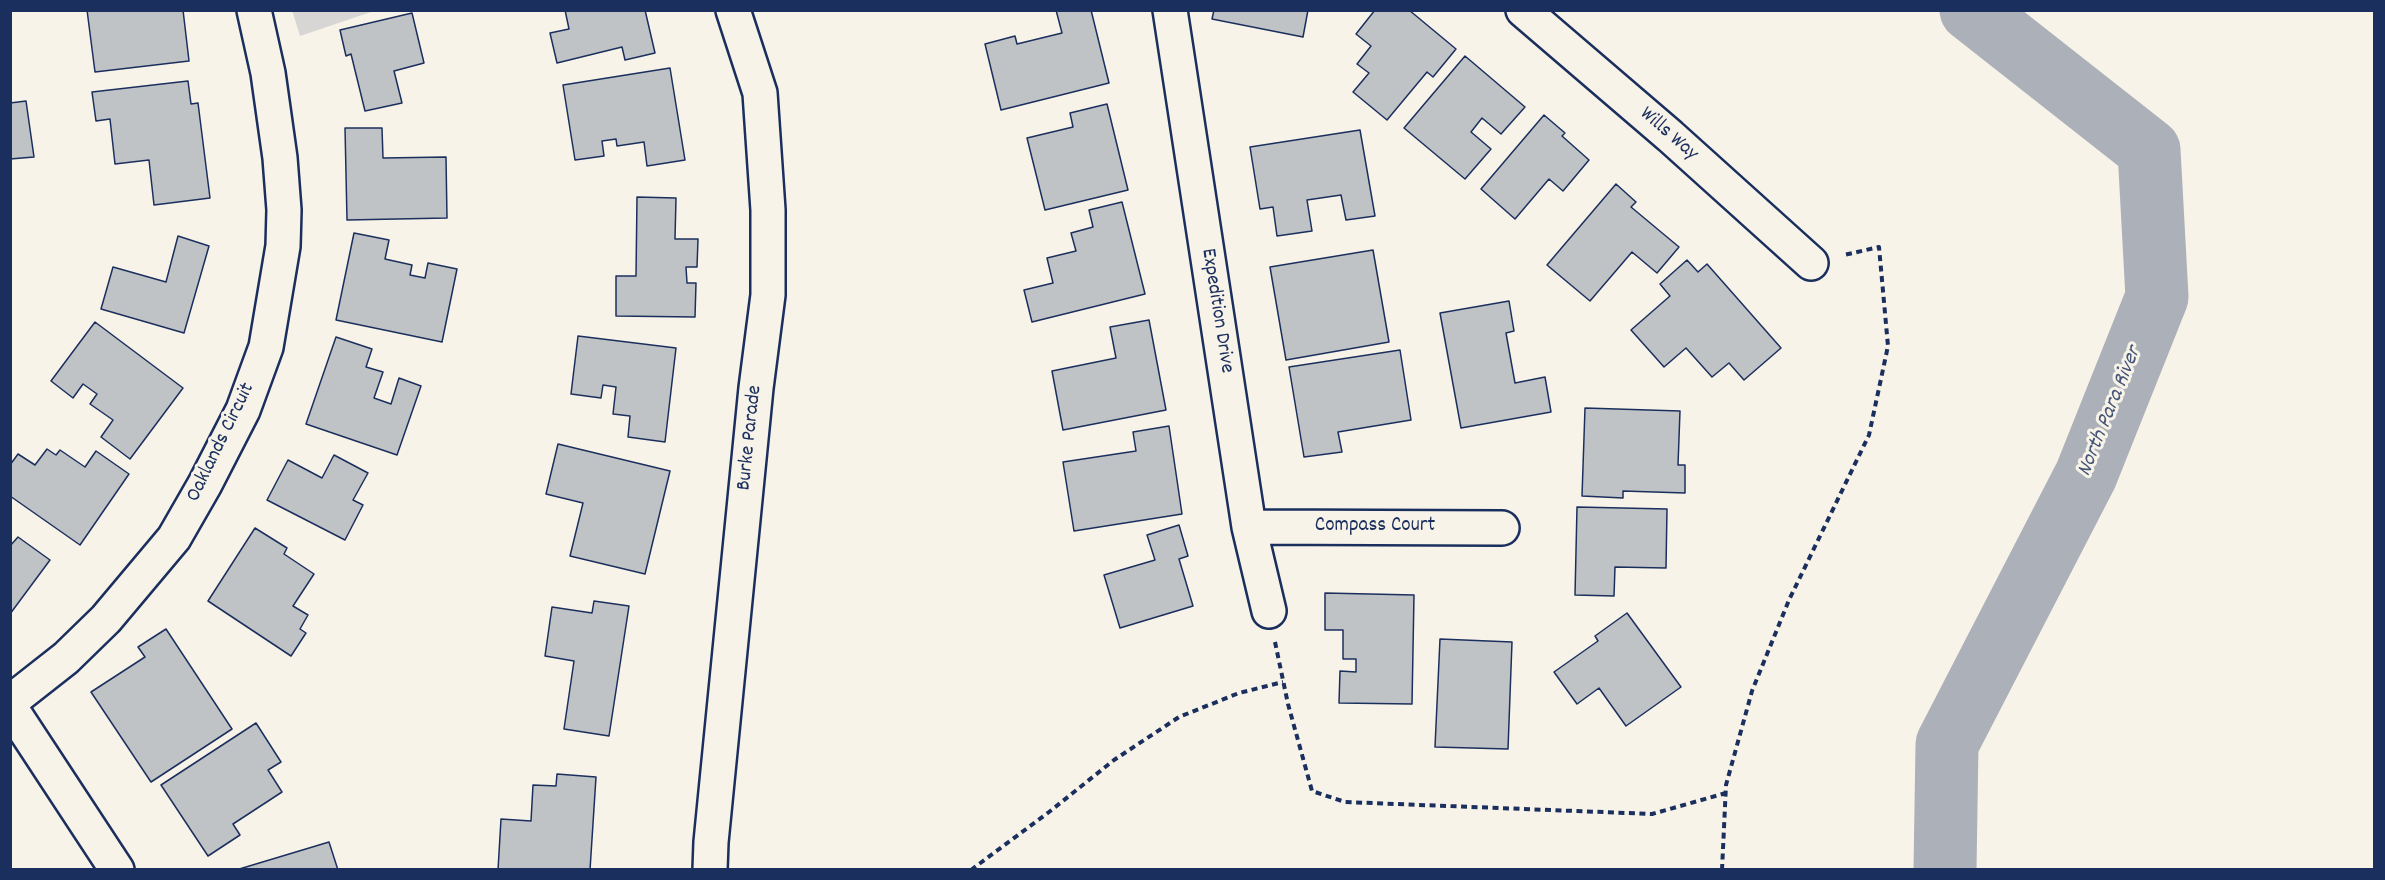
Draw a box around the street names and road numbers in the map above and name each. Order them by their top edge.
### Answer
street label: Wills Way [1633,103,1703,167]
street label: Expedition Drive [1194,247,1238,375]
street label: Oaklands Circuit [182,379,262,507]
street label: Burke Parade [733,384,769,492]
street label: Compass Court [1315,514,1435,540]

